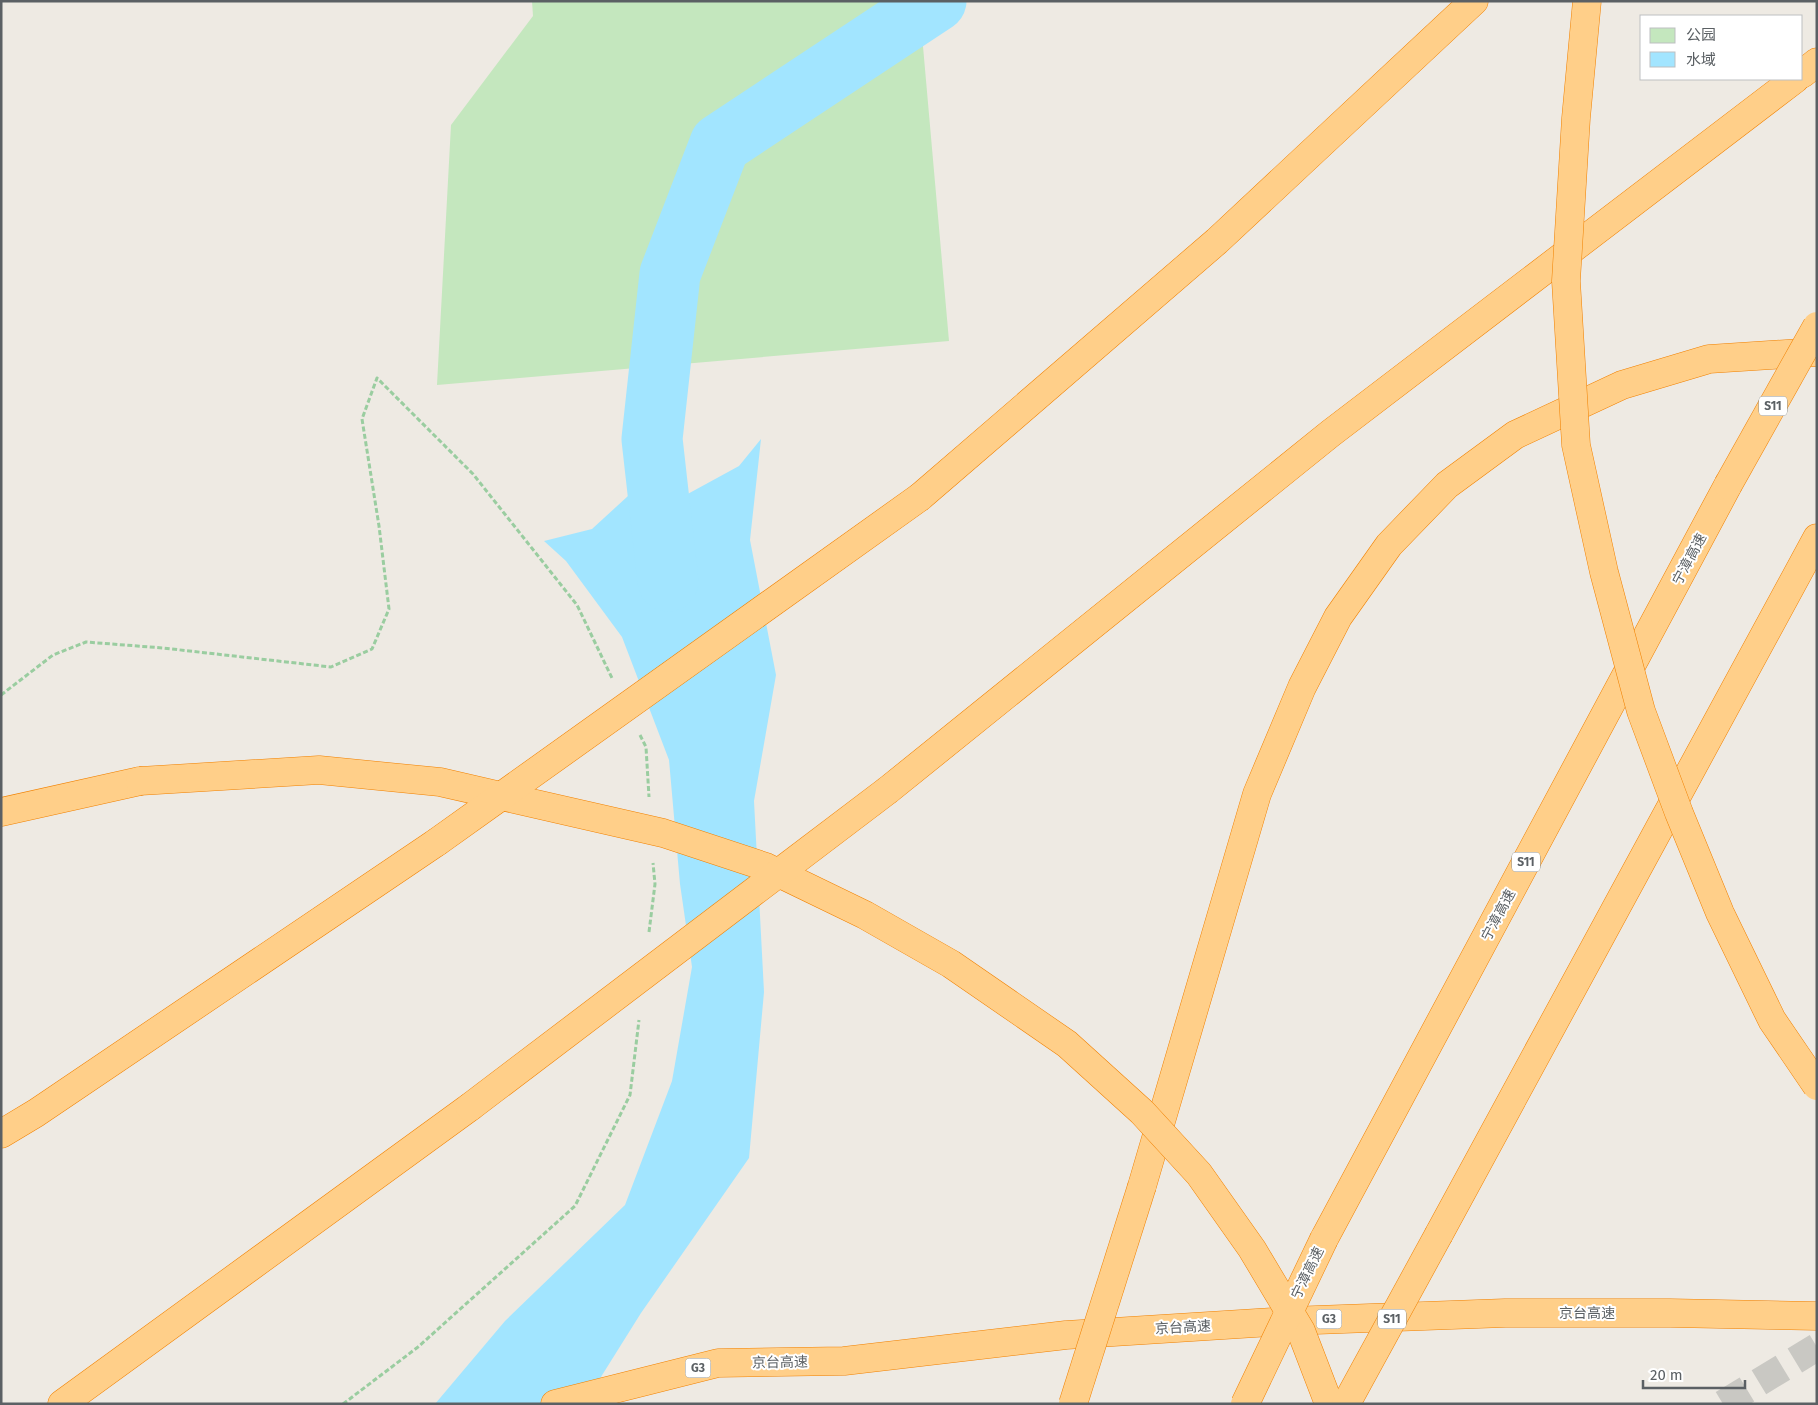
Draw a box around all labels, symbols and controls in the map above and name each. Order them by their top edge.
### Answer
legend [1640,15,1803,80]
text: 公园 [1686,26,1716,44]
text: 水域 [1686,51,1716,69]
road number: S11 [1759,396,1787,416]
street label: 宁漳高速 [1669,531,1710,588]
road number: S11 [1512,852,1540,872]
street label: 宁漳高速 [1478,887,1519,944]
street label: 宁漳高速 [1288,1244,1327,1302]
street label: 京台高速 [1559,1305,1615,1322]
road number: G3 [1316,1310,1342,1328]
road number: S11 [1378,1310,1406,1328]
street label: 京台高速 [1155,1318,1211,1337]
street label: 京台高速 [752,1354,808,1371]
scale bar [1643,1358,1746,1390]
road number: G3 [686,1359,710,1378]
text: 20 m [1650,1366,1683,1384]

